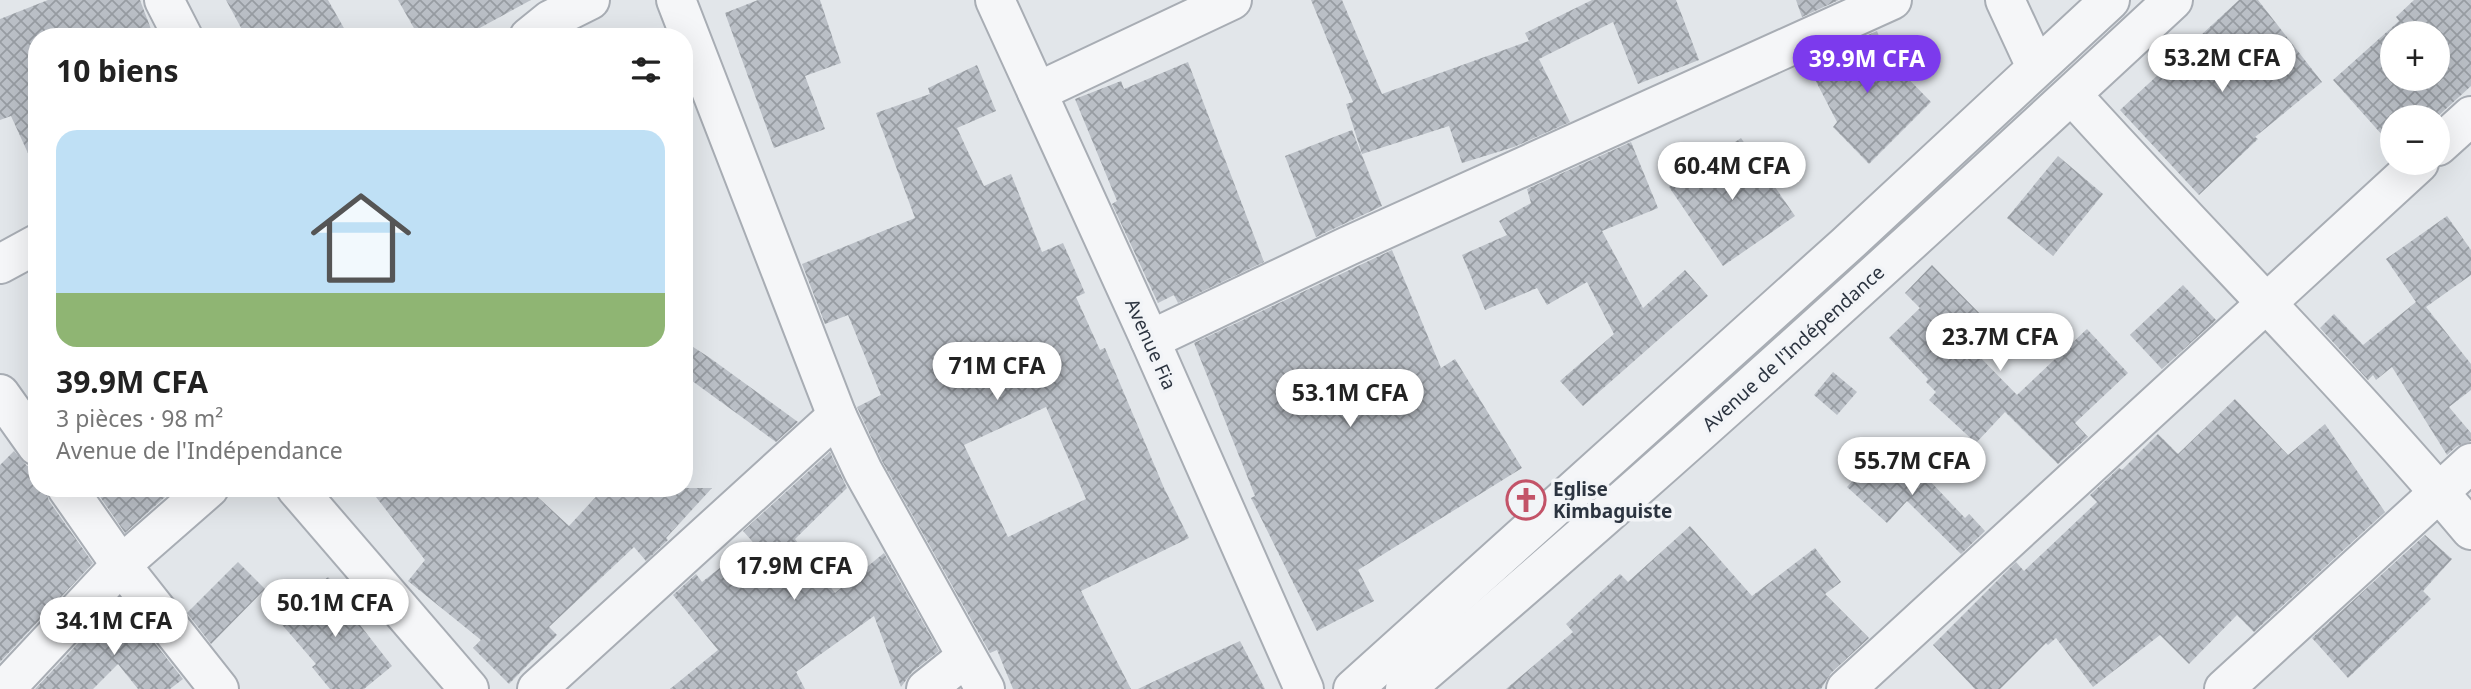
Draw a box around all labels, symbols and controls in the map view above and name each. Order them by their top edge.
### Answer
map controls [2380,21,2450,175]
button: + [2380,21,2450,91]
pin: 53.2M CFA [2142,34,2302,94]
pin: 39.9M CFA [1787,36,1947,95]
text: 53.2M CFA [2164,41,2280,73]
text: 39.9M CFA [1809,42,1925,74]
text: 10 biens [56,50,179,91]
icon: filters [627,51,665,89]
button: − [2380,105,2450,175]
pin: 60.4M CFA [1652,142,1812,202]
text: 60.4M CFA [1674,149,1790,181]
icon: home [298,175,424,301]
street label: Avenue de l'Indépendance [1696,259,1890,437]
street label: Avenue Fia [1119,294,1183,394]
pin: 23.7M CFA [1920,314,2080,373]
text: 23.7M CFA [1942,320,2058,352]
pin: 71M CFA [932,342,1062,402]
text: 71M CFA [949,349,1045,381]
text: 39.9M CFA [56,361,208,402]
pin: 53.1M CFA [1270,370,1430,429]
text: 53.1M CFA [1292,376,1408,408]
text: 3 pièces · 98 m² [56,402,223,434]
text: Avenue de l'Indépendance [56,434,343,466]
pin: 55.7M CFA [1832,438,1992,497]
text: 55.7M CFA [1854,444,1970,476]
place label: Eglise Kimbaguiste [1553,476,1672,524]
church icon: Eglise Kimbaguiste [1505,479,1547,521]
pin: 17.9M CFA [714,542,874,602]
text: 17.9M CFA [736,549,852,581]
pin: 50.1M CFA [255,580,415,639]
text: 50.1M CFA [277,586,393,618]
pin: 34.1M CFA [34,598,194,657]
text: 34.1M CFA [56,604,172,636]

